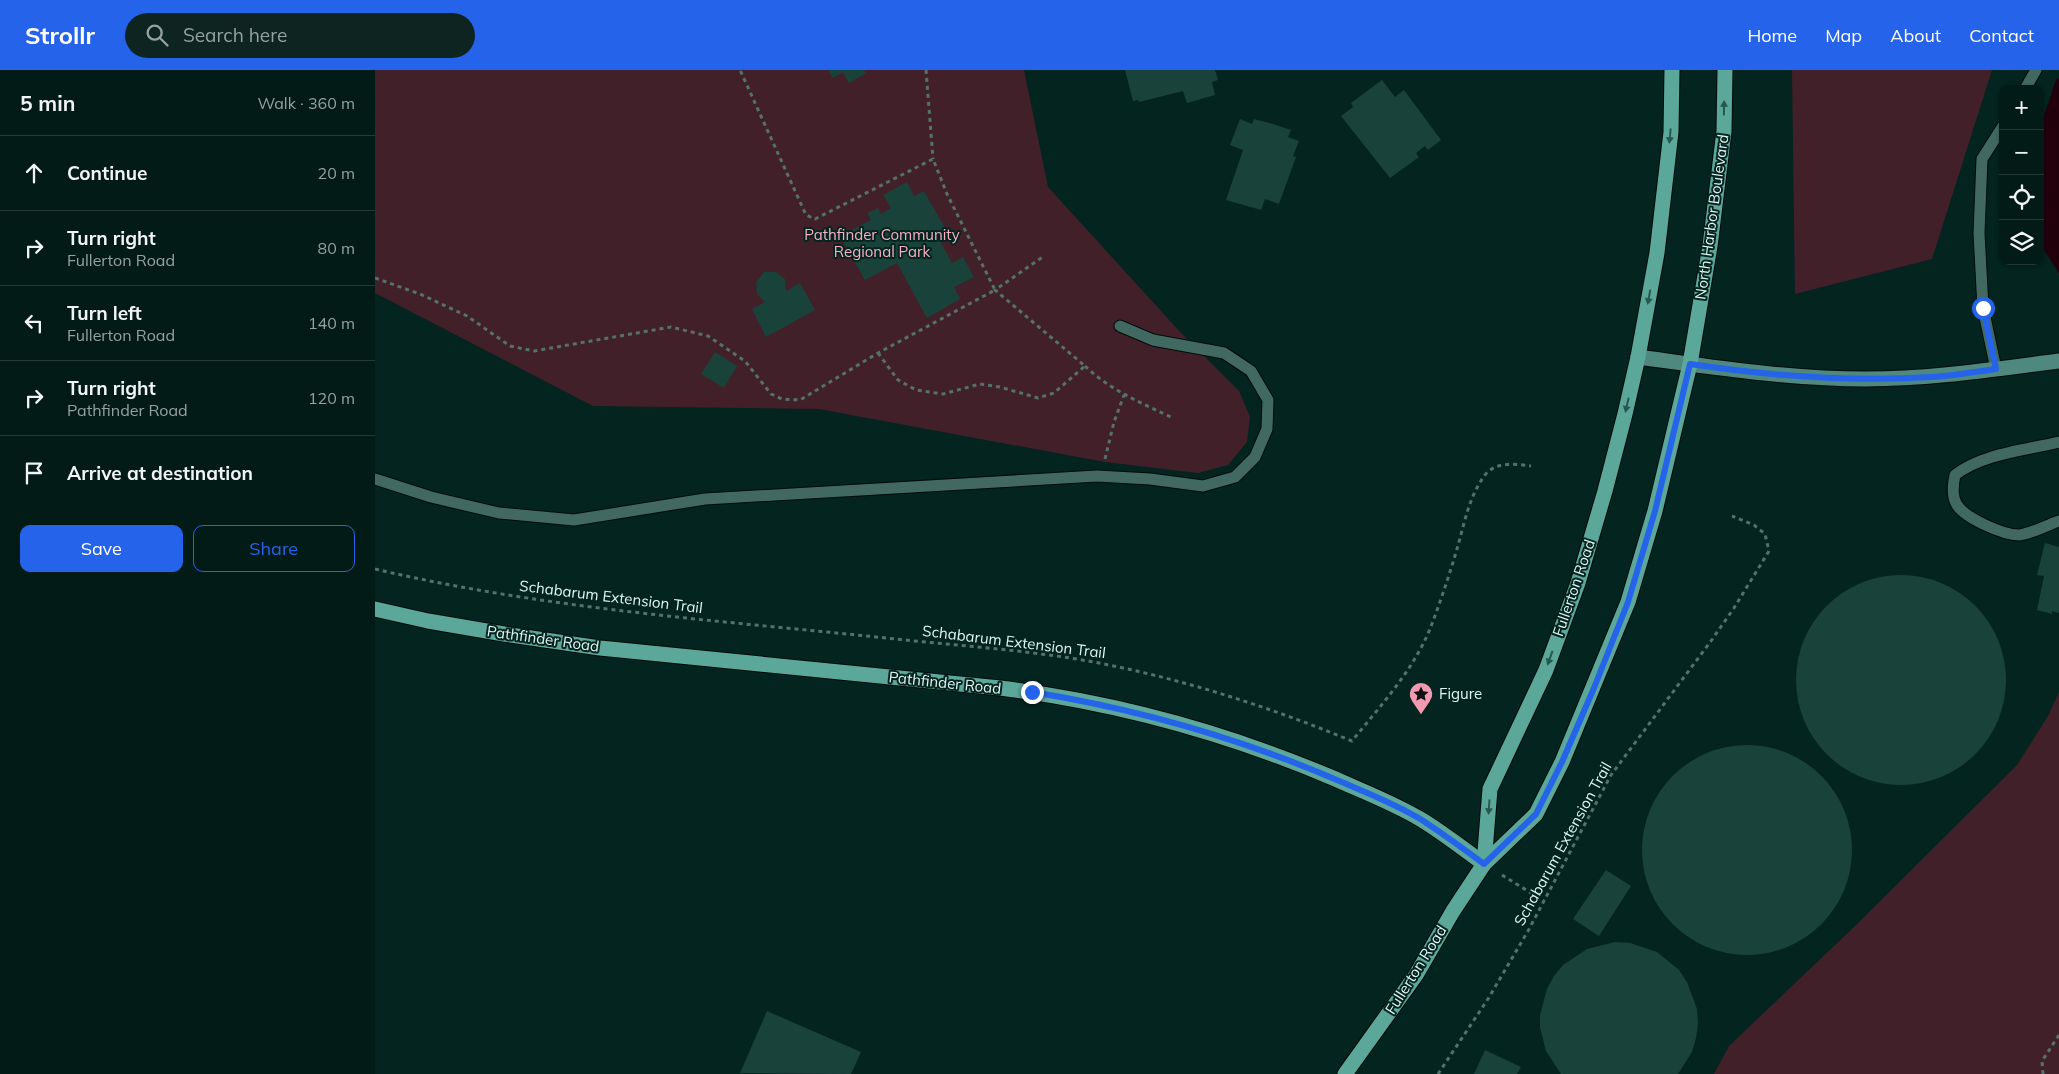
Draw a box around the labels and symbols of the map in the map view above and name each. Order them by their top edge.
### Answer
one-way arrow [1720,100,1728,116]
one-way arrow [1666,128,1674,144]
street label: North Harbor Boulevard [1691,133,1733,301]
park label: Pathfinder Community Regional Park [804,225,960,261]
one-way arrow [1645,290,1653,305]
route start [1972,297,1995,320]
one-way arrow [1623,397,1631,412]
street label: Fullerton Road [1548,537,1599,639]
street label: Schabarum Extension Trail [518,576,704,617]
street label: Pathfinder Road [486,621,600,656]
street label: Schabarum Extension Trail [921,621,1107,662]
one-way arrow [1546,650,1553,665]
street label: Pathfinder Road [888,667,1002,698]
route end [1021,681,1044,704]
place icon: Figure [1408,681,1434,715]
place label: Figure [1439,684,1482,703]
street label: Schabarum Extension Trail [1510,759,1616,929]
one-way arrow [1484,799,1492,815]
street label: Fullerton Road [1381,922,1450,1018]

